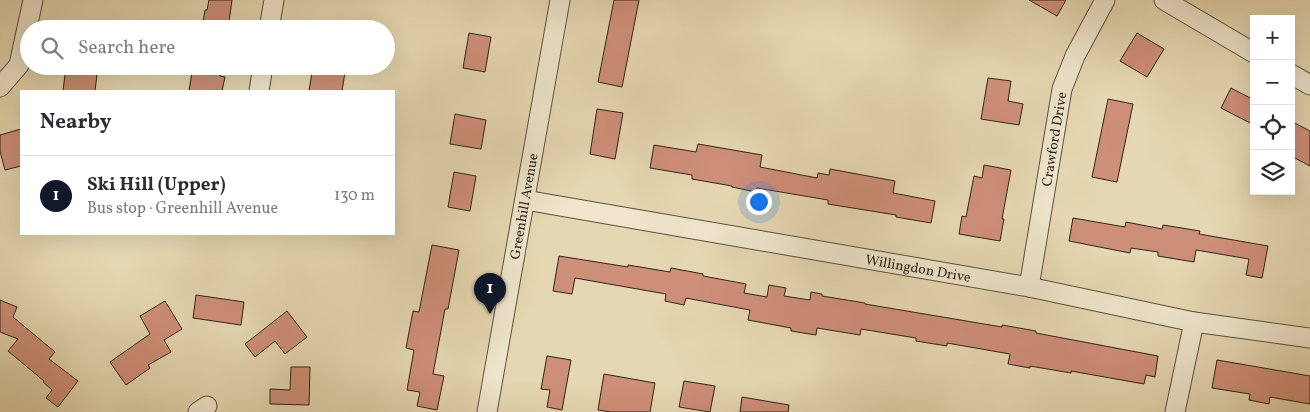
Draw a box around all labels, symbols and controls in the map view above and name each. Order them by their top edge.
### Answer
map controls [1250,15,1295,195]
button: + [1250,15,1295,60]
search box [20,20,395,75]
icon: search [38,34,66,62]
text: Search here [78,35,175,61]
button: − [1250,60,1295,105]
street label: Crawford Drive [1038,90,1072,188]
button: locate [1250,105,1295,150]
text: Nearby [40,108,111,137]
button: layers [1250,150,1295,195]
street label: Greenhill Avenue [506,152,544,261]
text: Ski Hill (Upper) [87,172,226,198]
text: 1 [53,185,59,207]
text: 130 m [334,185,375,207]
your location [746,189,772,215]
text: Bus stop · Greenhill Avenue [87,198,278,220]
street label: Willingdon Drive [864,251,972,288]
pin: 1 [474,273,506,314]

